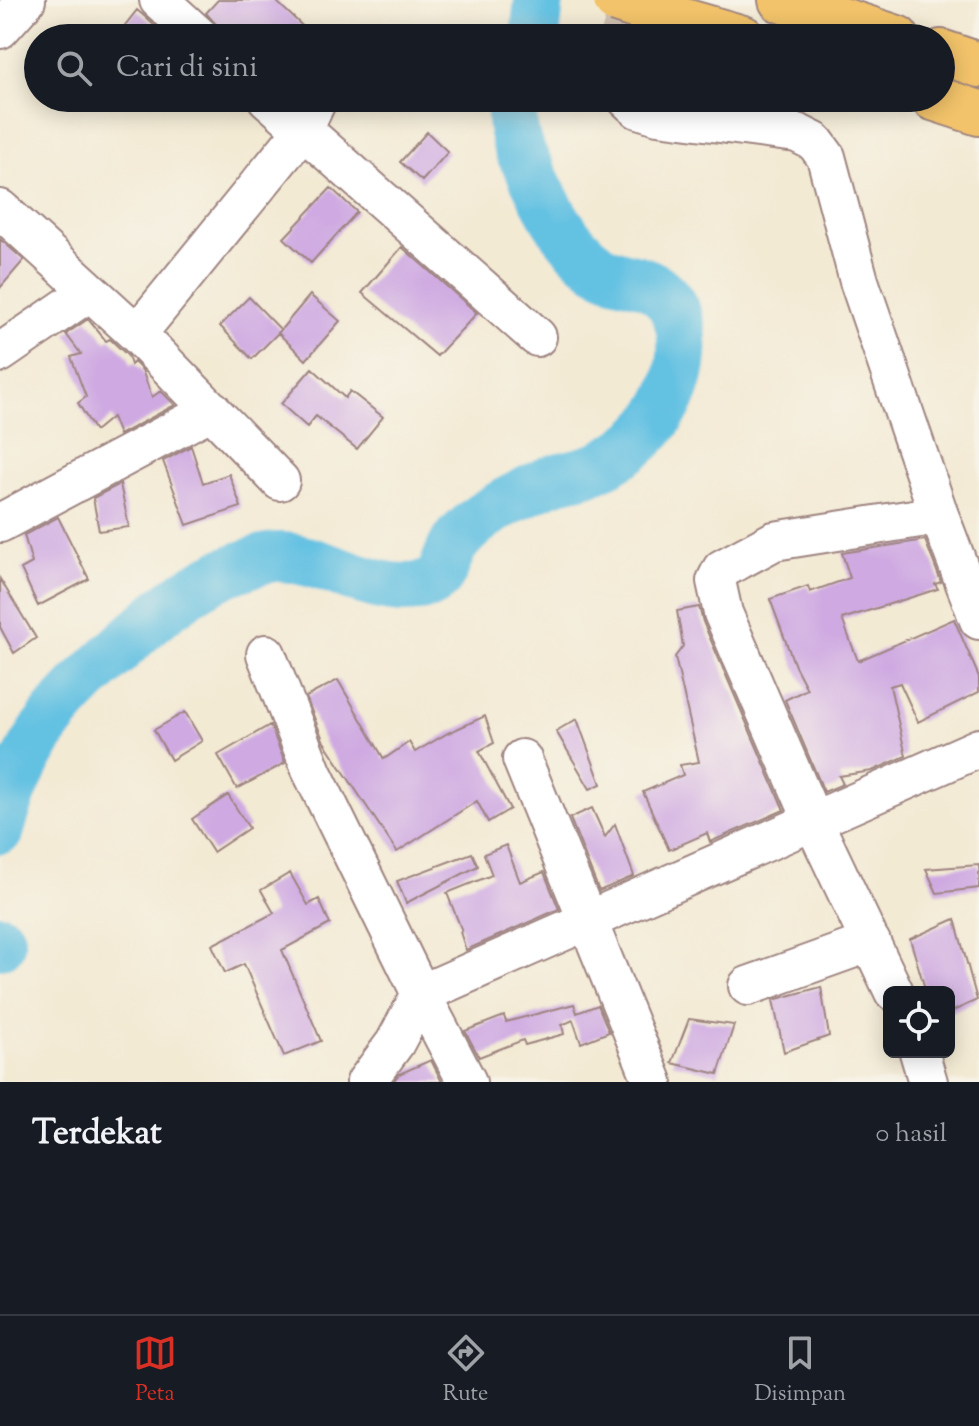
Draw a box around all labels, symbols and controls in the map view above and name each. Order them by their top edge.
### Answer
search box [24,24,955,112]
icon: search [52,46,96,90]
text: Cari di sini [116,47,258,90]
map controls [883,986,955,1058]
button: locate [883,986,955,1058]
text: Terdekat [32,1110,162,1159]
text: 0 hasil [876,1116,947,1153]
tab: Peta [133,1331,177,1411]
tab: Rute [443,1331,488,1411]
tab: Disimpan [754,1331,846,1411]

